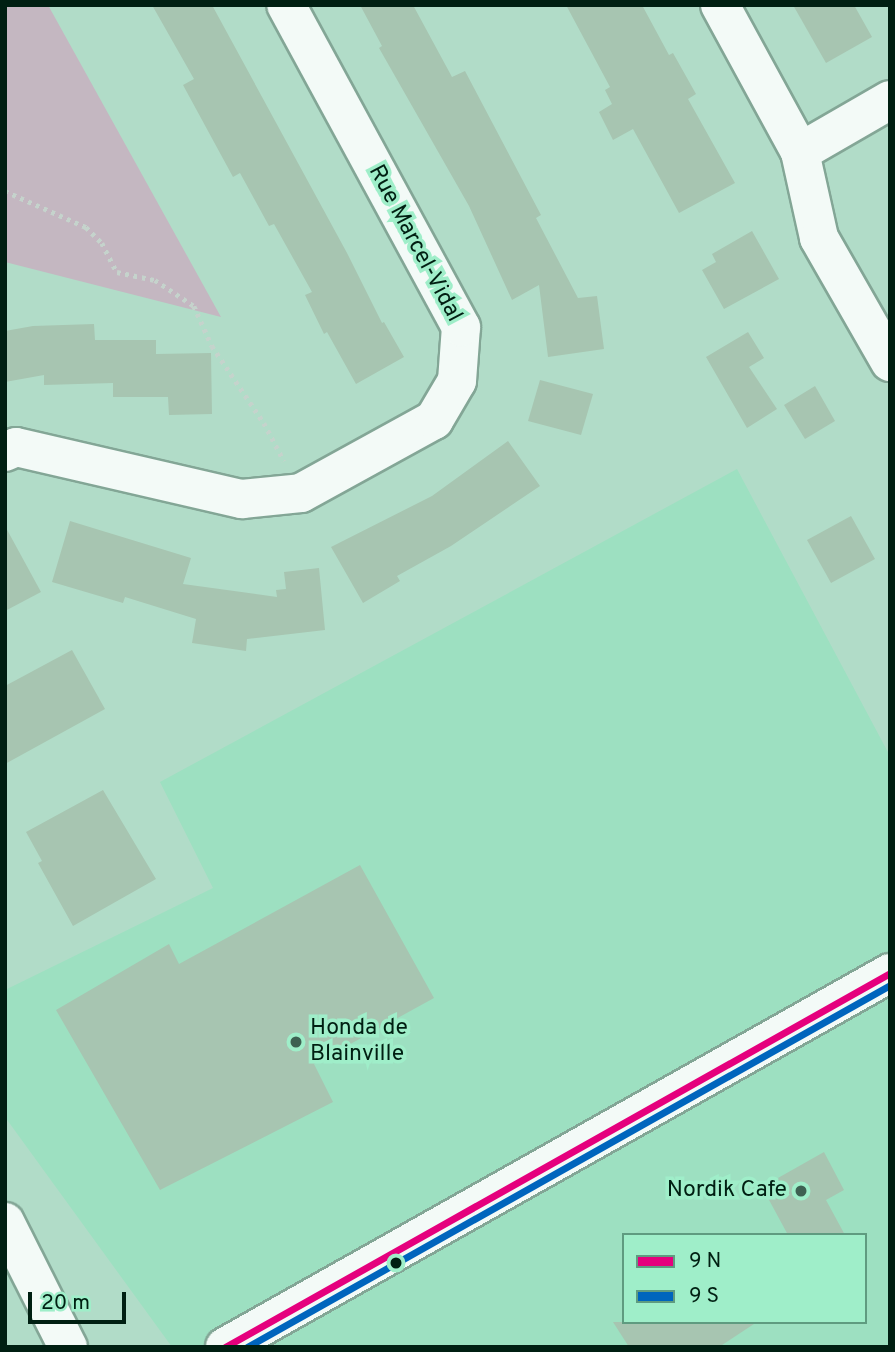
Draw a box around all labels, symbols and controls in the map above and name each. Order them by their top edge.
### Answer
street label: Rue Marcel-Vidal [361,161,467,327]
place label: Honda de Blainville [310,1015,408,1069]
marker: Honda de Blainville [288,1034,304,1050]
place label: Nordik Cafe [667,1177,787,1205]
marker: Nordik Cafe [793,1183,809,1199]
legend [622,1233,867,1324]
text: 9 N [689,1248,721,1275]
unlabelled marker [389,1256,403,1270]
scale bar [32,1278,130,1322]
text: 9 S [689,1283,719,1310]
text: 20 m [41,1290,90,1317]

